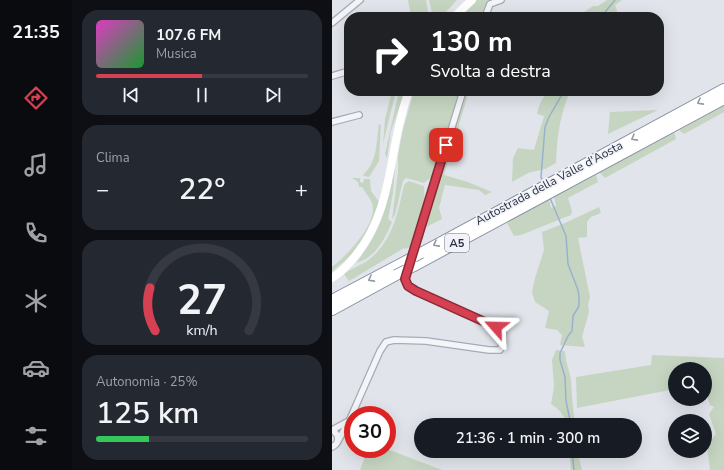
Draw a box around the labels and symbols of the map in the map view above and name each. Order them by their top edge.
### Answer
one-way arrow [696,97,704,105]
pin [429,128,463,162]
one-way arrow [631,133,638,140]
street label: Autostrada della Valle d'Aosta [472,137,626,229]
road number: A5 [445,234,469,252]
one-way arrow [433,240,440,247]
one-way arrow [368,274,376,282]
position arrow [475,306,517,348]
speed limit sign: 30 [344,406,396,458]

